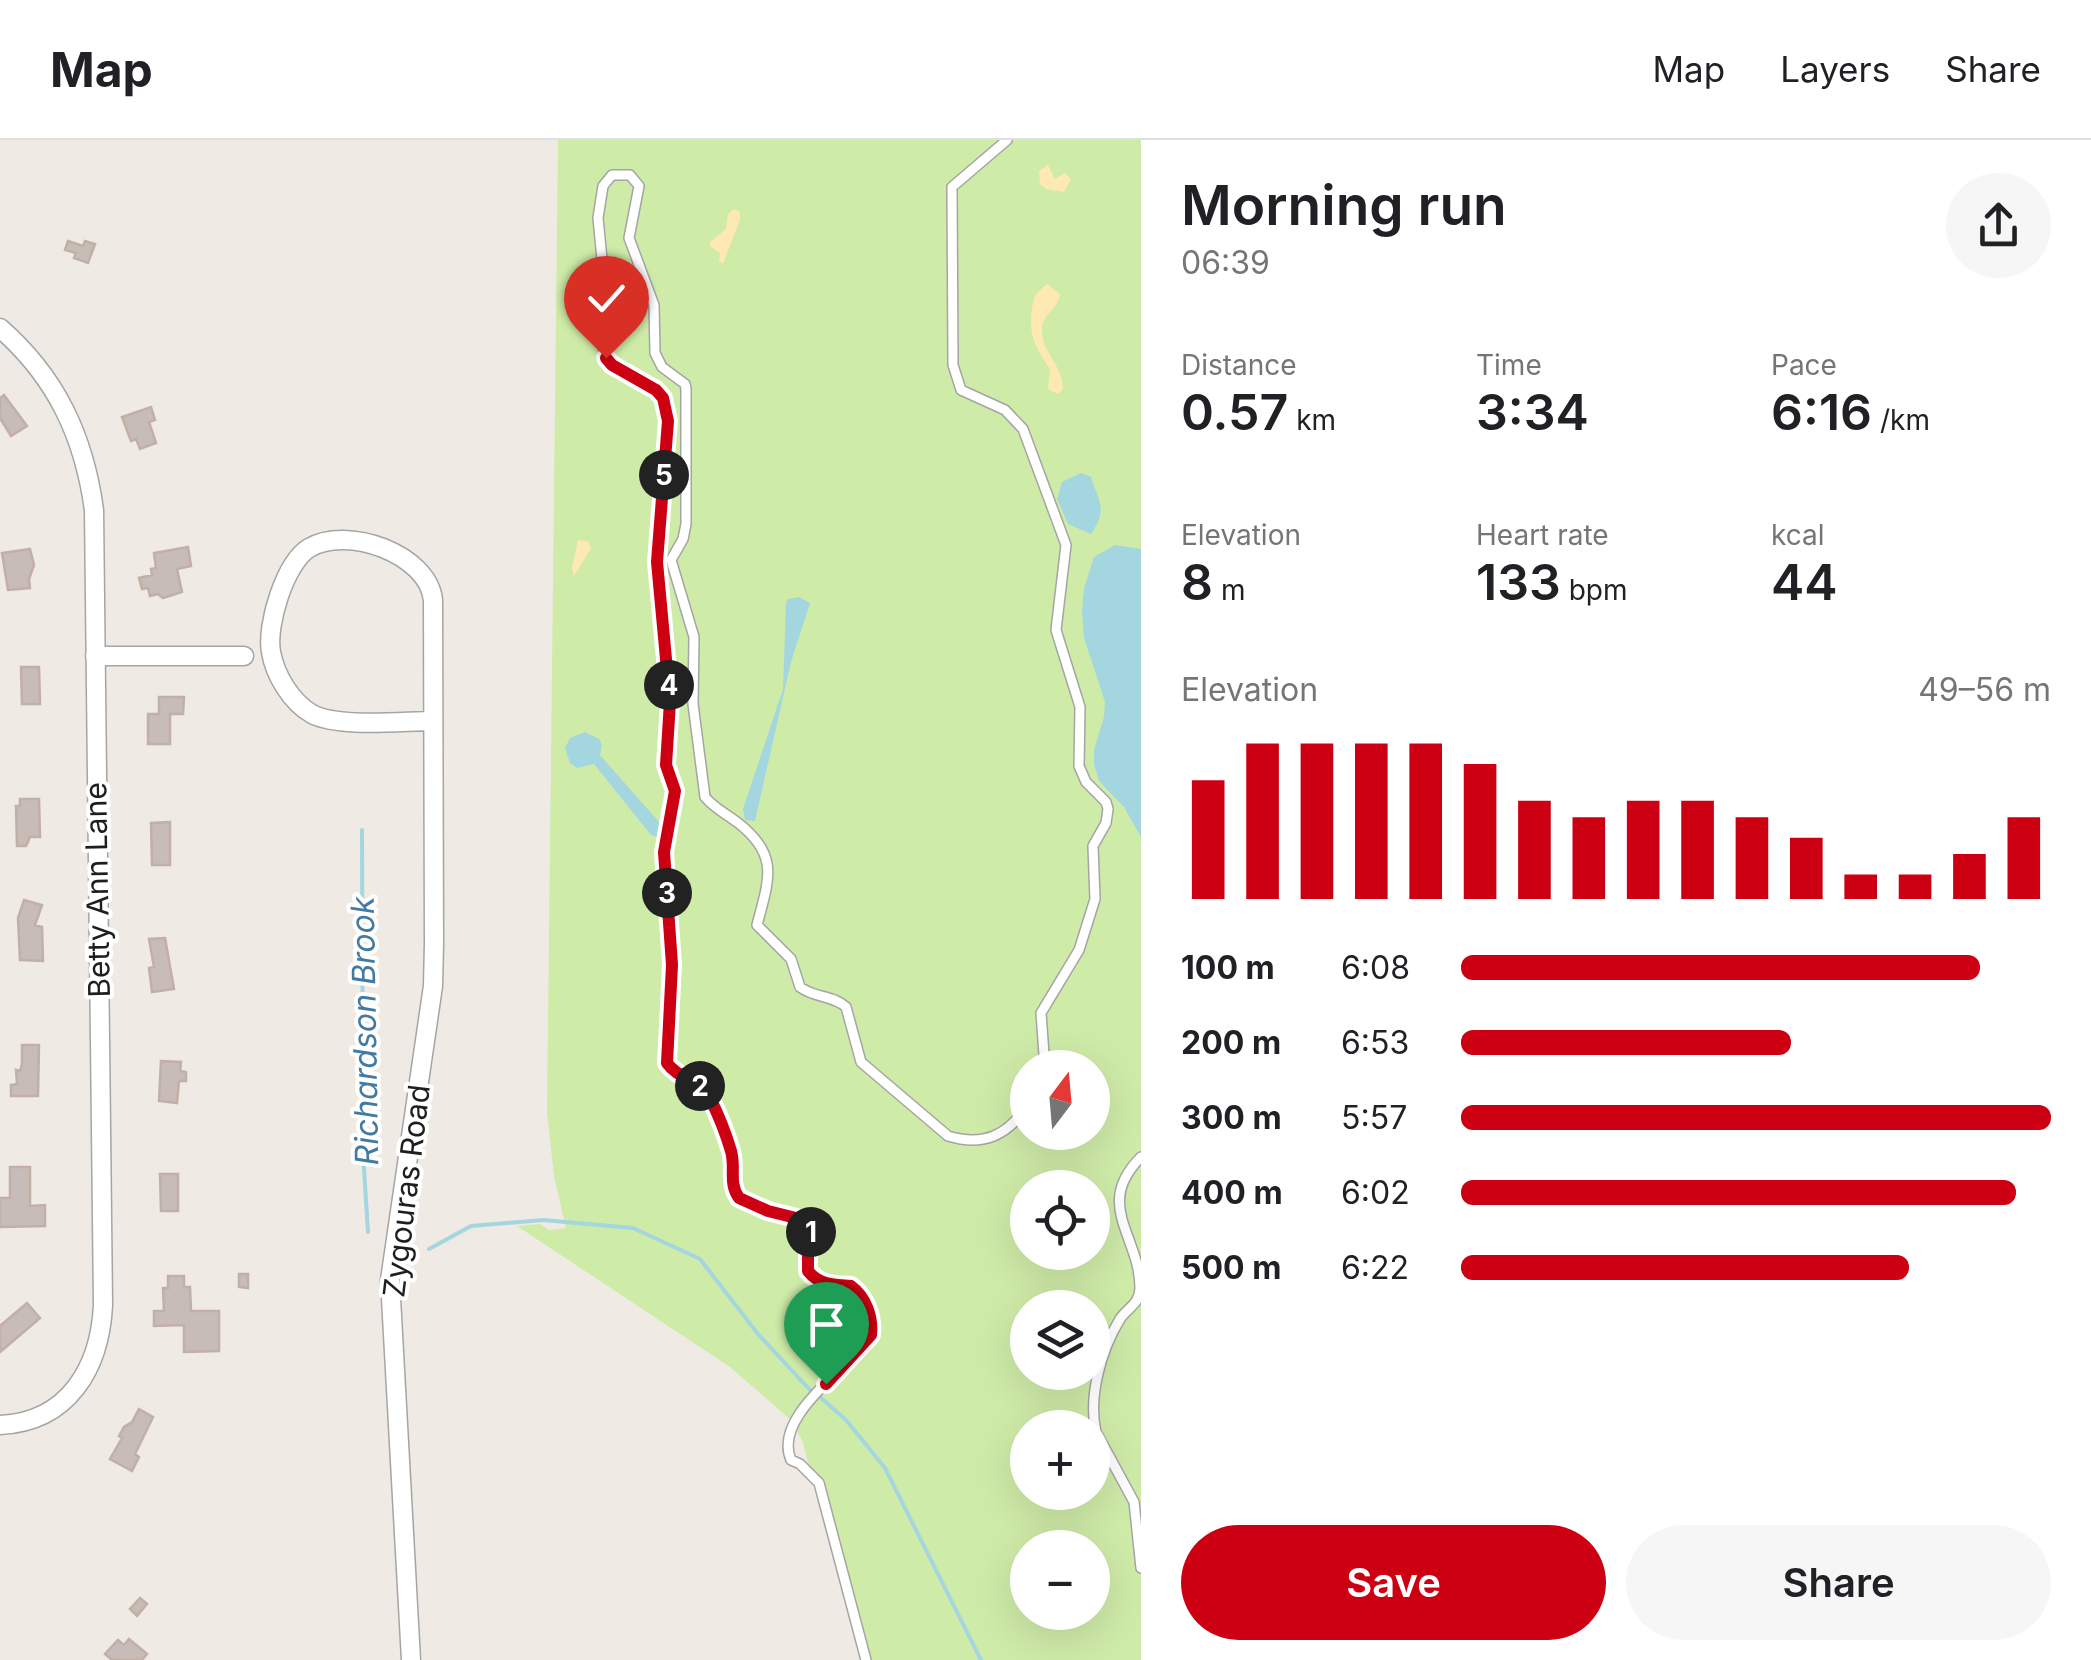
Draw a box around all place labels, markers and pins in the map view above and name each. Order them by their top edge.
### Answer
pin [564,256,649,359]
pin: 5 [639,450,689,500]
pin: 4 [644,660,694,710]
pin: 3 [642,868,692,918]
pin: 2 [675,1061,725,1111]
pin: 1 [786,1207,836,1257]
pin [784,1282,869,1385]

